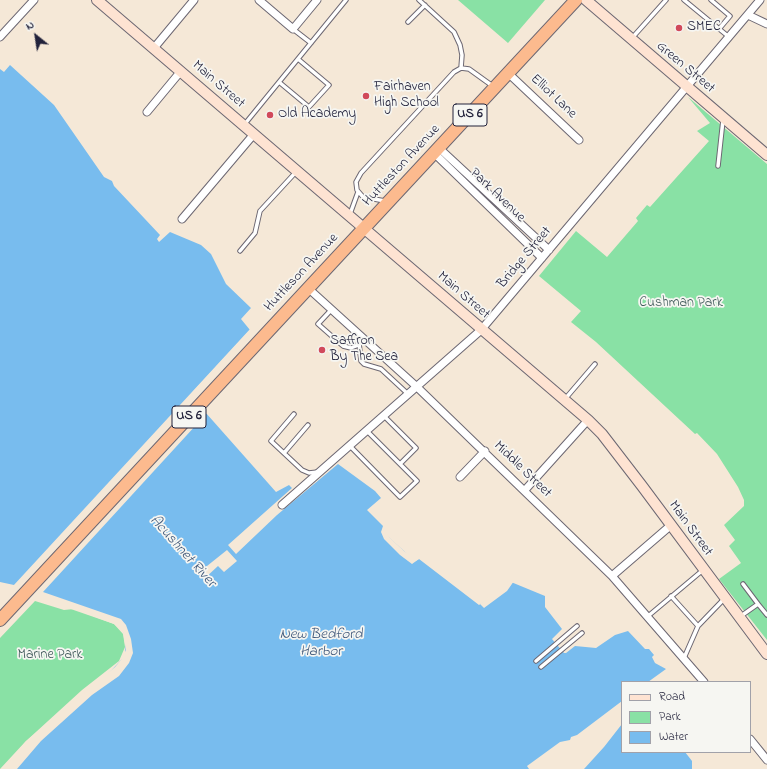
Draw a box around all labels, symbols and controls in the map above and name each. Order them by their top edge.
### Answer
north arrow [16,16,56,56]
text: N [23,17,37,34]
place label: SMEC [687,20,721,36]
marker: SMEC [674,23,684,33]
street label: Green Street [652,39,718,97]
street label: Main Street [188,58,248,112]
street label: Elliot Lane [526,71,580,123]
place label: Fairhaven High School [374,80,439,112]
marker: Fairhaven High School [361,91,371,101]
road number: US 6 [453,104,487,126]
place label: Old Academy [278,107,356,123]
marker: Old Academy [265,110,275,120]
street label: Huttleston Avenue [360,122,444,210]
street label: Park Avenue [466,165,528,227]
street label: Bridge Street [494,224,556,292]
street label: Huttleson Avenue [261,230,343,316]
street label: Main Street [433,269,493,323]
park label: Cushman Park [639,296,723,312]
place label: Saffron By The Sea [330,334,398,366]
marker: Saffron By The Sea [317,345,327,355]
road number: US 6 [172,406,206,428]
street label: Middle Street [489,438,555,502]
street label: Main Street [664,498,716,560]
water label: Acushnet River [145,512,219,592]
water label: New Bedford Harbor [280,627,362,662]
park label: Marine Park [18,648,82,664]
legend [621,681,751,753]
text: Road [659,688,685,706]
text: Park [659,708,681,726]
text: Water [659,728,688,746]

